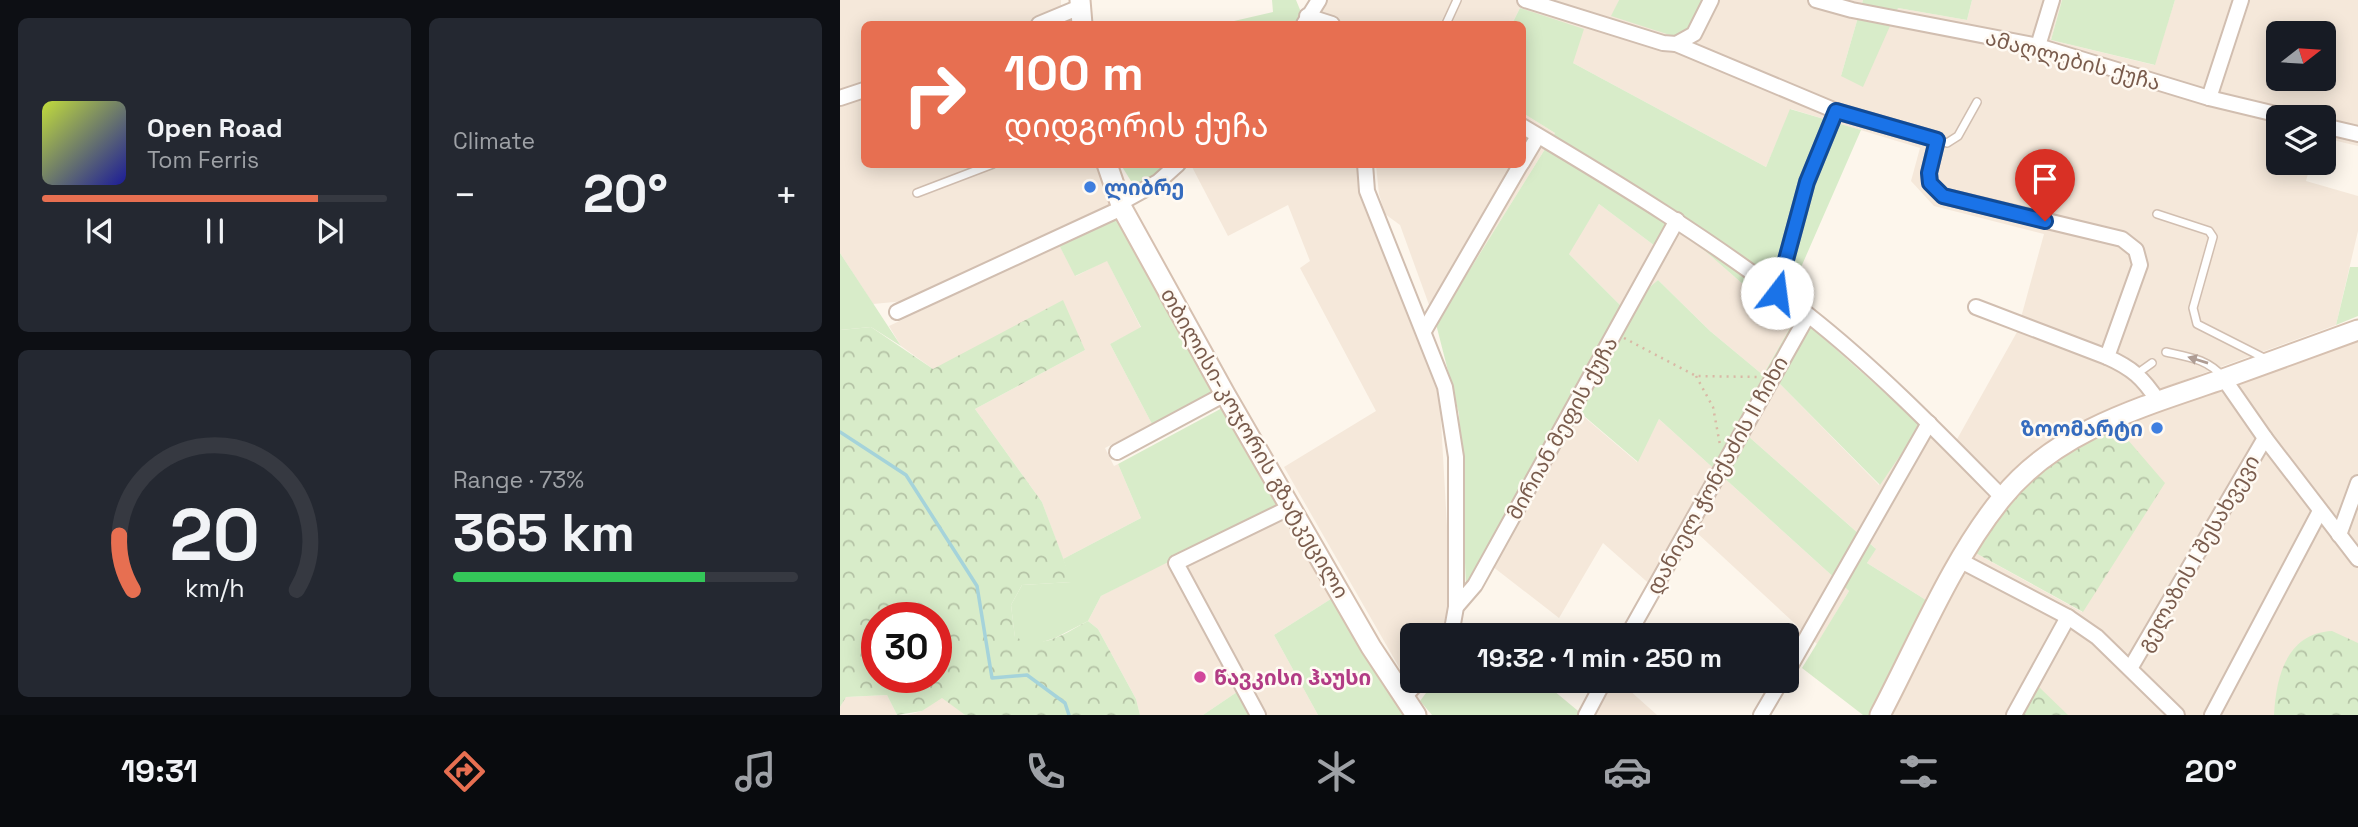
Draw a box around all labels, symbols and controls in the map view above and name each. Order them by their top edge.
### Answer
north arrow [2266,21,2336,91]
map controls [2266,21,2336,175]
street label: ამაღლების ქუჩა [1983,24,2163,96]
text: 100 m [1004,42,1144,104]
icon: right [889,49,980,140]
button: layers [2266,105,2336,175]
text: დიდგორის ქუჩა [1004,106,1269,146]
text: Open Road [147,111,283,145]
text: Climate [453,126,535,156]
text: Tom Ferris [147,145,259,175]
pin [2015,149,2075,221]
icon: arrive [2026,160,2064,198]
text: 20° [583,161,668,227]
text: − [453,171,477,219]
text: + [774,171,798,219]
place label: ლიბრე [1104,174,1184,201]
marker: ლიბრე [1082,179,1098,195]
icon: previous [81,212,119,250]
icon: pause [196,212,234,250]
icon: next [311,212,349,250]
position arrow [1740,256,1814,330]
street label: თბილისი-კოჯორის გზატკეცილი [1155,283,1355,603]
street label: მირიან მეფის ქუჩა [1500,332,1624,524]
street label: დანიელ ჭონქაძის II ჩიხი [1640,351,1794,599]
one-way arrow [2187,355,2208,365]
place label: ზოომარტი [2021,415,2143,442]
marker: ზოომარტი [2149,420,2165,436]
street label: გელაზის I შესახვევი [2131,450,2265,656]
text: Range · 73% [453,465,584,495]
text: 20 [169,488,260,581]
text: 365 km [453,500,635,566]
text: km/h [185,571,244,603]
speed limit sign: 30 [861,602,952,693]
text: 19:32 · 1 min · 250 m [1477,641,1722,675]
place label: წავკისი ჰაუსი [1214,664,1371,691]
marker: წავკისი ჰაუსი [1192,669,1208,685]
icon: directions [440,747,489,796]
icon: music [731,747,780,796]
icon: phone [1021,747,1070,796]
icon: climate [1312,747,1361,796]
icon: car [1603,747,1652,796]
icon: filters [1894,747,1943,796]
text: 19:31 [121,751,198,791]
text: 20° [2185,751,2237,791]

